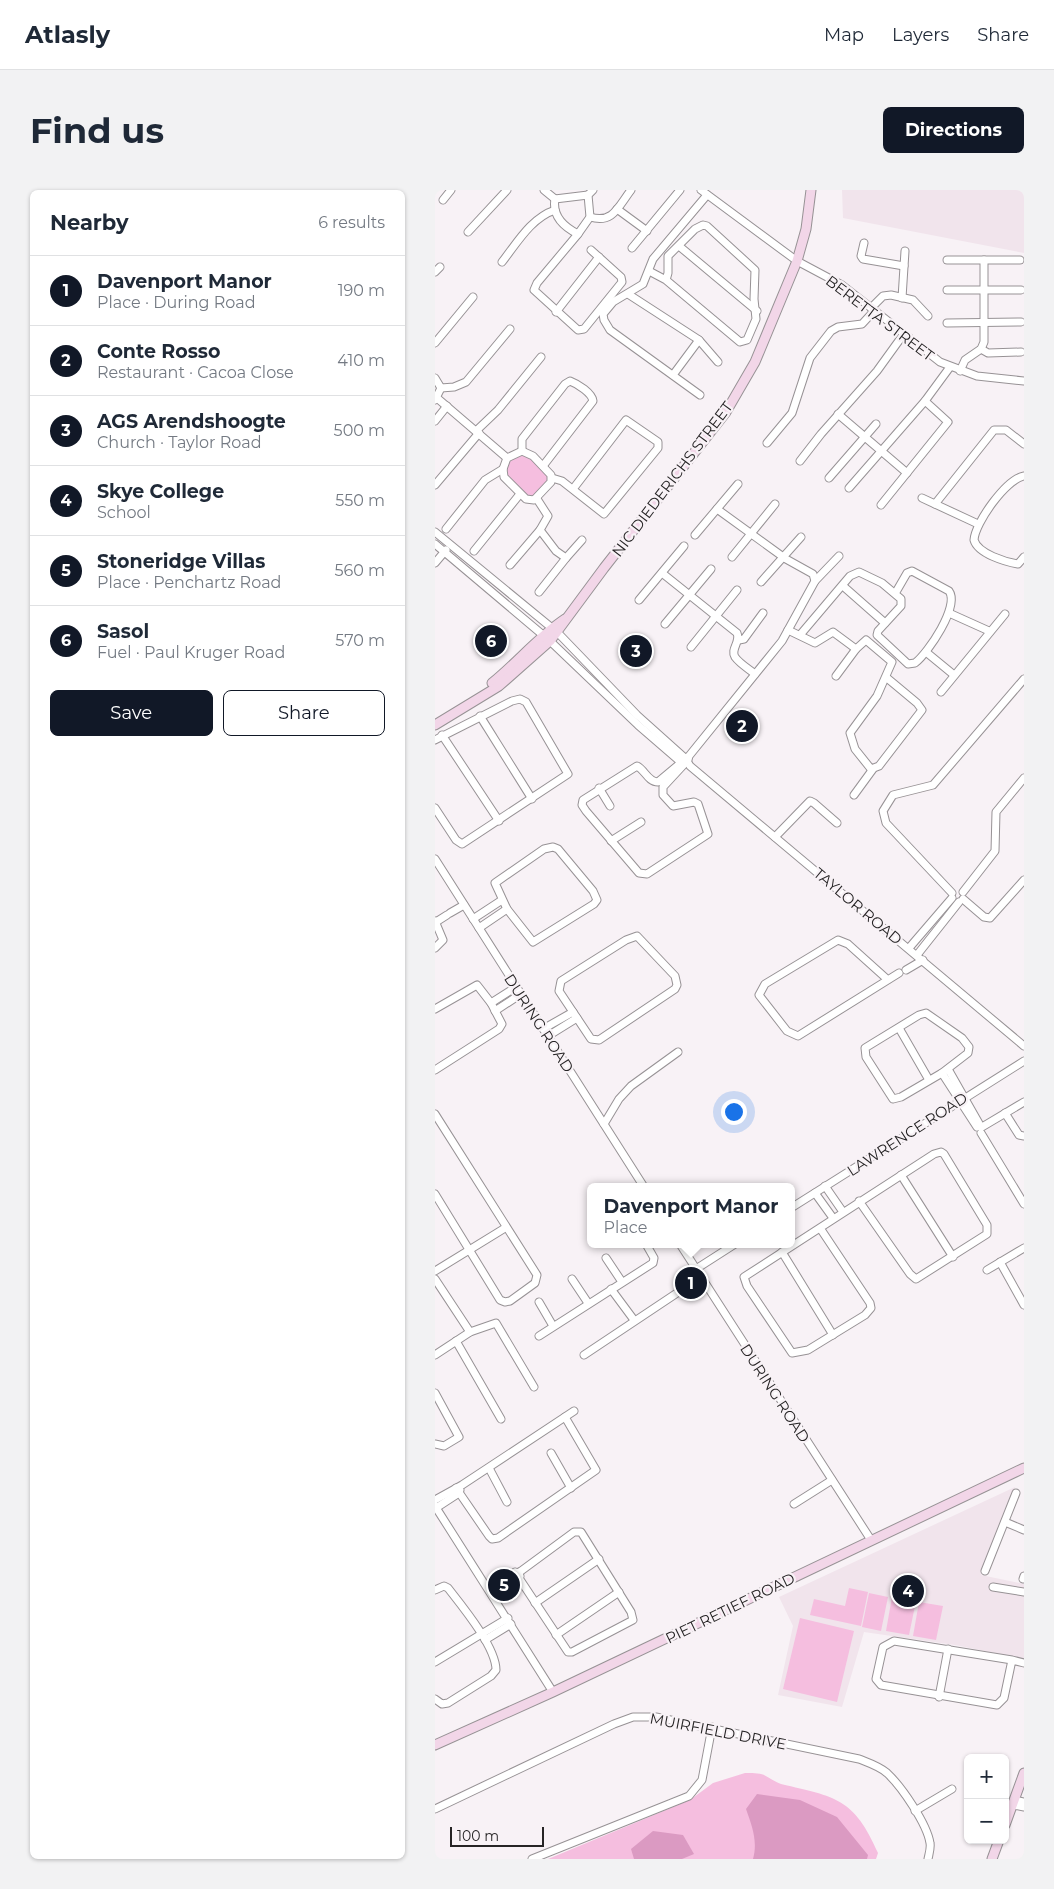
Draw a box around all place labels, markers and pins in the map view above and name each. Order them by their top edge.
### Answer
pin: 6 [475,622,507,660]
pin: 3 [620,632,652,670]
pin: 2 [726,707,758,745]
pin: 1 [675,1264,707,1302]
pin: 5 [488,1566,520,1604]
pin: 4 [892,1572,924,1610]

